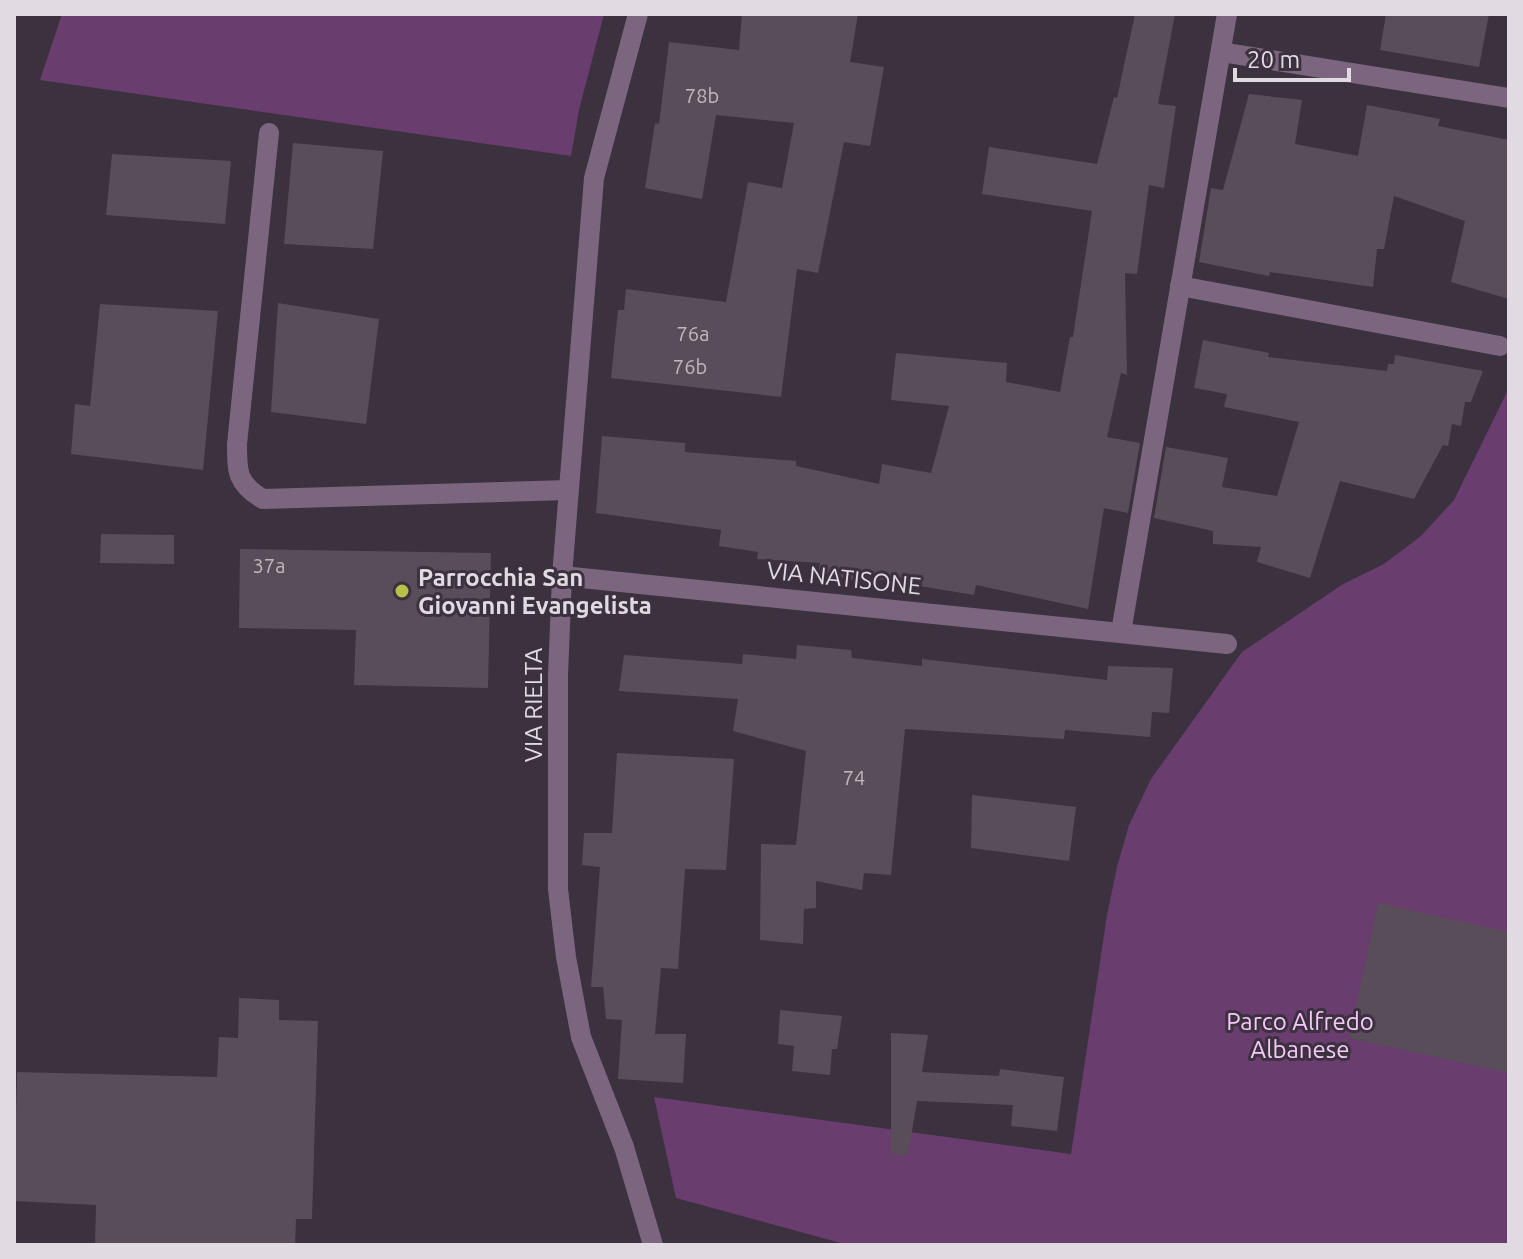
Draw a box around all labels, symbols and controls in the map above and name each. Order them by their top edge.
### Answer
scale bar [1235,32,1349,82]
text: 20 m [1247,46,1300,73]
house number: 78b [685,84,719,107]
house number: 76a [677,322,709,345]
house number: 76b [673,355,707,378]
house number: 37a [253,554,285,577]
street label: VIA NATISONE [765,556,923,600]
place label: Parrocchia San Giovanni Evangelista [418,564,652,619]
marker: Parrocchia San Giovanni Evangelista [393,582,411,600]
street label: VIA RIELTA [520,647,547,762]
house number: 74 [843,766,865,789]
park label: Parco Alfredo Albanese [1226,1008,1374,1063]

